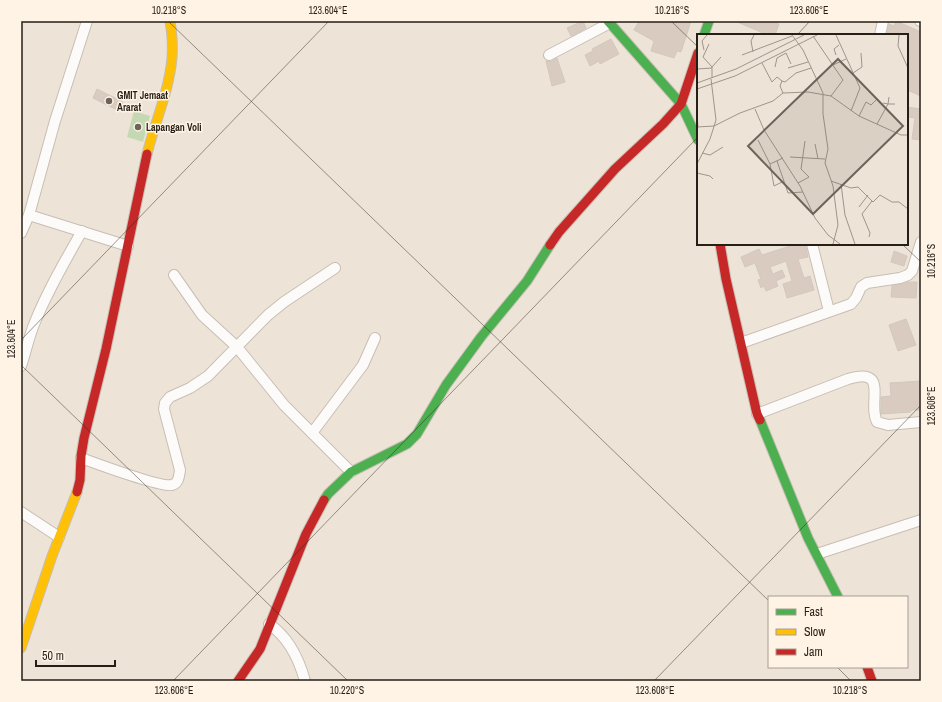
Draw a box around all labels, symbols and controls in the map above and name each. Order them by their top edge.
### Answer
text: 10.218°S [152,4,187,17]
text: 123.604°E [308,4,348,17]
text: 10.216°S [655,4,690,17]
text: 123.606°E [789,4,829,17]
inset map [697,34,908,245]
place label: GMIT Jemaat Ararat [117,89,168,114]
marker: GMIT Jemaat Ararat [104,96,114,106]
place label: Lapangan Voli [146,121,201,134]
marker: Lapangan Voli [133,122,143,132]
text: 10.216°S [925,243,938,278]
text: 123.604°E [5,319,18,359]
text: 123.608°E [925,386,938,426]
legend [768,596,908,668]
text: Fast [804,604,823,620]
text: Slow [804,624,826,640]
scale bar [36,642,115,668]
text: Jam [804,644,823,660]
text: 50 m [42,648,64,664]
text: 123.606°E [154,684,194,697]
text: 10.220°S [330,684,365,697]
text: 123.608°E [635,684,675,697]
text: 10.218°S [833,684,868,697]

